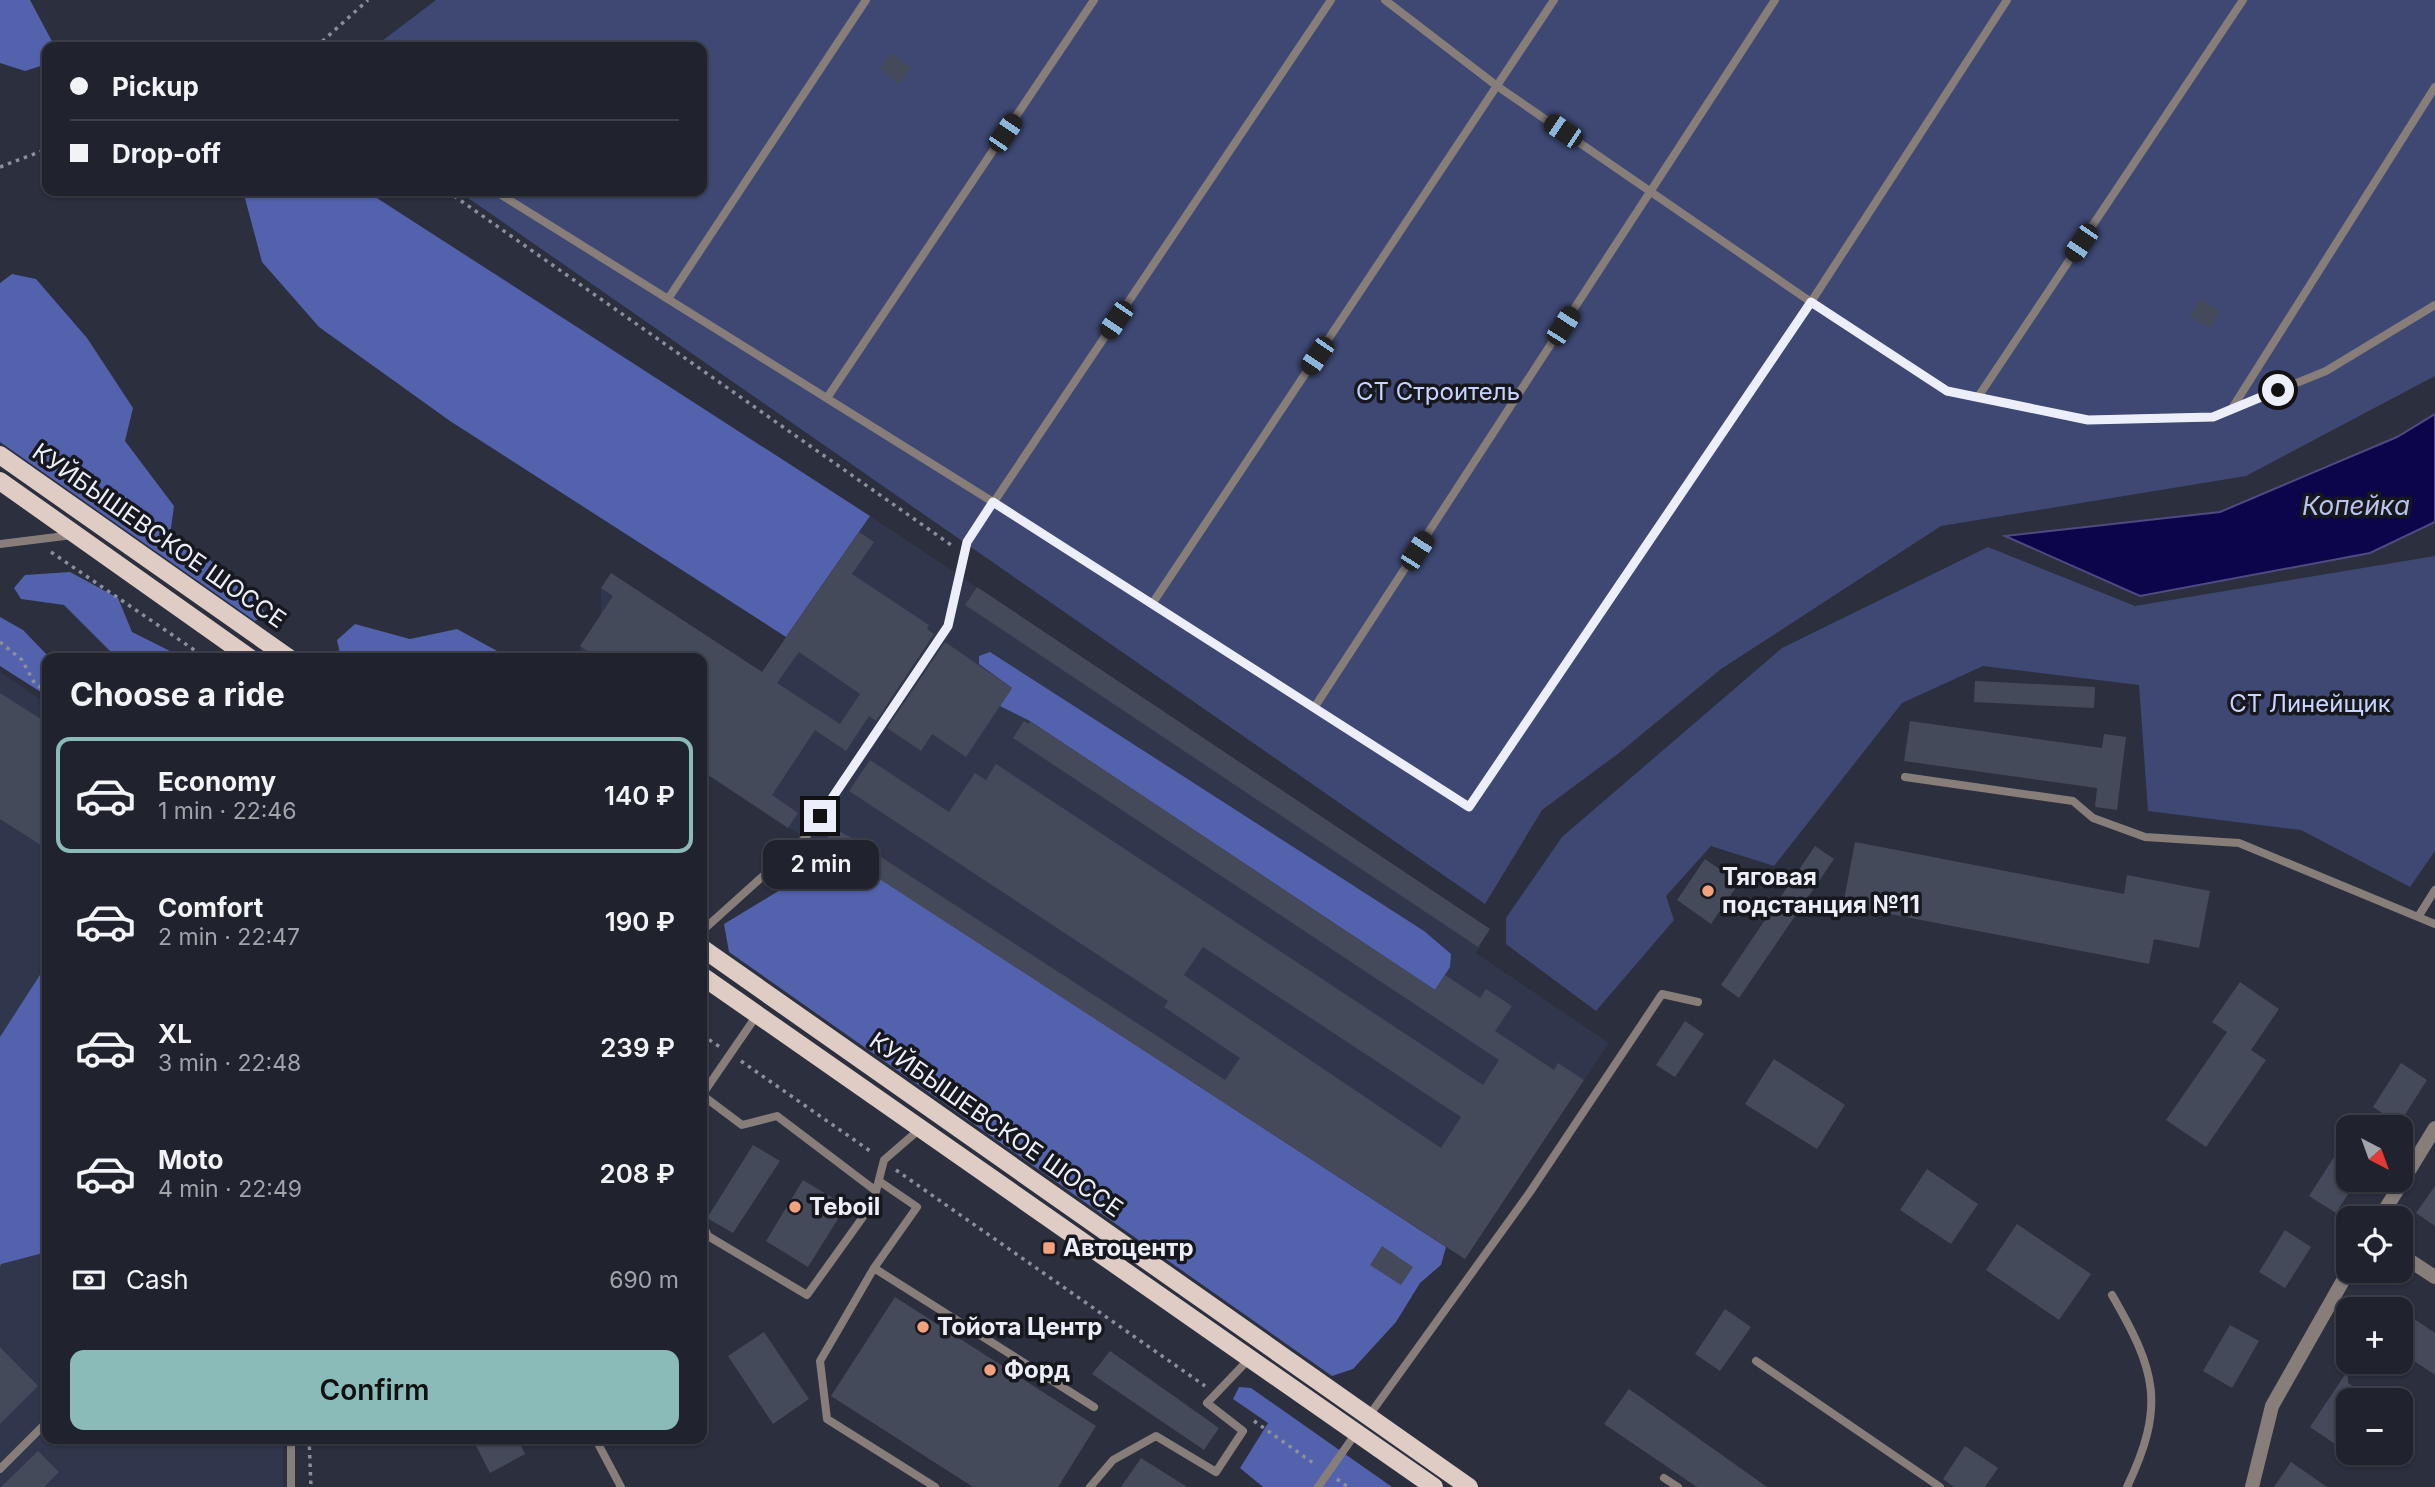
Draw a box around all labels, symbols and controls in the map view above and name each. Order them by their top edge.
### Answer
text: Pickup [112,71,199,102]
car [985,110,1026,156]
car [1540,111,1587,151]
text: Drop-off [112,138,221,169]
car [2061,220,2102,266]
car [1096,297,1137,343]
car [1543,303,1584,349]
car [1297,333,1338,379]
route start [2262,374,2294,406]
park label: СТ Строитель [1356,377,1520,406]
street label: КУЙБЫШЕВСКОЕ ШОССЕ [27,436,292,634]
water label: Копейка [2302,490,2410,521]
car [1397,528,1438,574]
text: Choose a ride [70,675,285,714]
park label: СТ Линейщик [2229,689,2391,718]
icon: car [74,764,137,827]
text: Economy [158,766,276,797]
text: 140 ₽ [604,780,675,811]
text: 1 min · 22:46 [158,797,297,825]
route end [804,800,836,832]
callout: 2 min [762,840,878,890]
text: 2 min [791,850,851,878]
place label: Тяговая подстанция №11 [1722,862,1920,919]
marker: Тяговая подстанция №11 [1700,883,1716,899]
icon: car [74,890,137,953]
text: Comfort [158,892,263,923]
text: 190 ₽ [605,906,675,937]
text: 2 min · 22:47 [158,923,300,951]
icon: car [74,1016,137,1079]
text: XL [158,1018,192,1049]
street label: КУЙБЫШЕВСКОЕ ШОССЕ [864,1025,1129,1223]
text: 239 ₽ [600,1032,675,1063]
text: 3 min · 22:48 [158,1049,301,1077]
north arrow [2336,1115,2413,1192]
map controls [2336,1115,2413,1465]
icon: car [74,1142,137,1205]
text: Moto [158,1144,223,1175]
text: 208 ₽ [600,1158,675,1189]
text: 4 min · 22:49 [158,1175,302,1203]
place label: Teboil [809,1192,880,1221]
marker: Teboil [787,1199,803,1215]
button: locate [2336,1206,2413,1283]
place label: Автоцентр [1063,1233,1194,1262]
marker: Автоцентр [1041,1240,1057,1256]
icon: cash [70,1261,108,1299]
text: Cash [126,1264,189,1295]
text: 690 m [609,1266,679,1294]
button: + [2336,1297,2413,1374]
place label: Тойота Центр [937,1312,1102,1341]
marker: Тойота Центр [915,1319,931,1335]
button: Confirm [70,1350,679,1430]
place label: Форд [1004,1355,1070,1384]
marker: Форд [982,1362,998,1378]
button: − [2336,1388,2413,1465]

